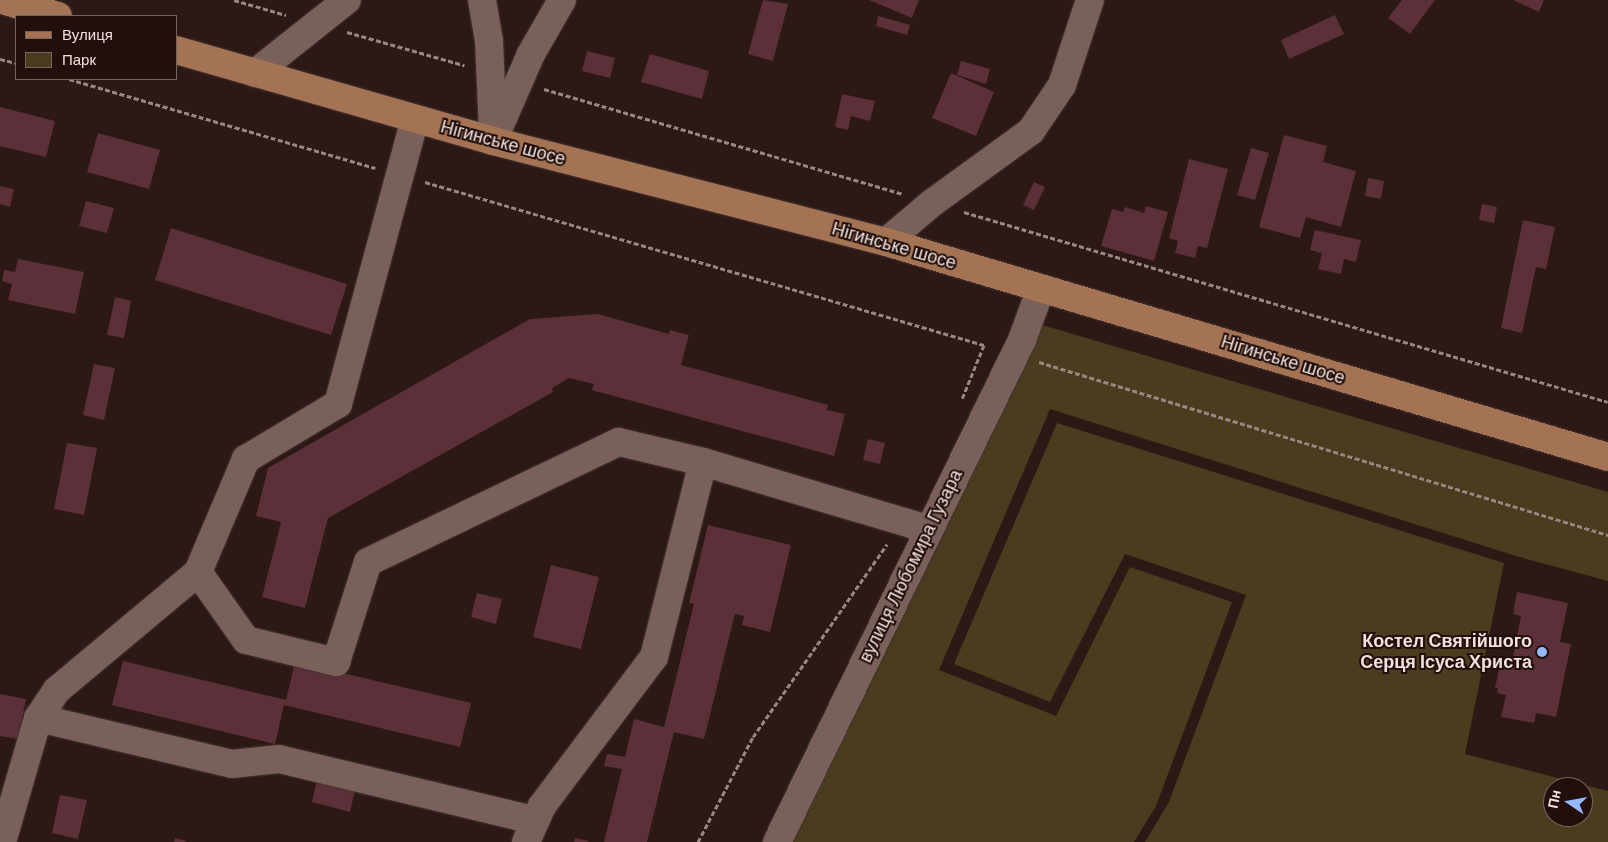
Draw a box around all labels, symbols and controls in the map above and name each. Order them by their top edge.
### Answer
legend [15,15,178,80]
text: Вулиця [62,25,113,45]
text: Парк [62,50,96,70]
street label: Нігинське шосе [438,116,568,170]
street label: Нігинське шосе [829,218,959,274]
street label: Нігинське шосе [1219,331,1347,389]
street label: вулиця Любомира Гузара [855,466,967,666]
place label: Костел Святійшого Серця Ісуса Христа [1360,631,1532,674]
marker: Костел Святійшого Серця Ісуса Христа [1536,646,1548,658]
north arrow [1543,777,1593,827]
text: Пн [1544,788,1565,810]

